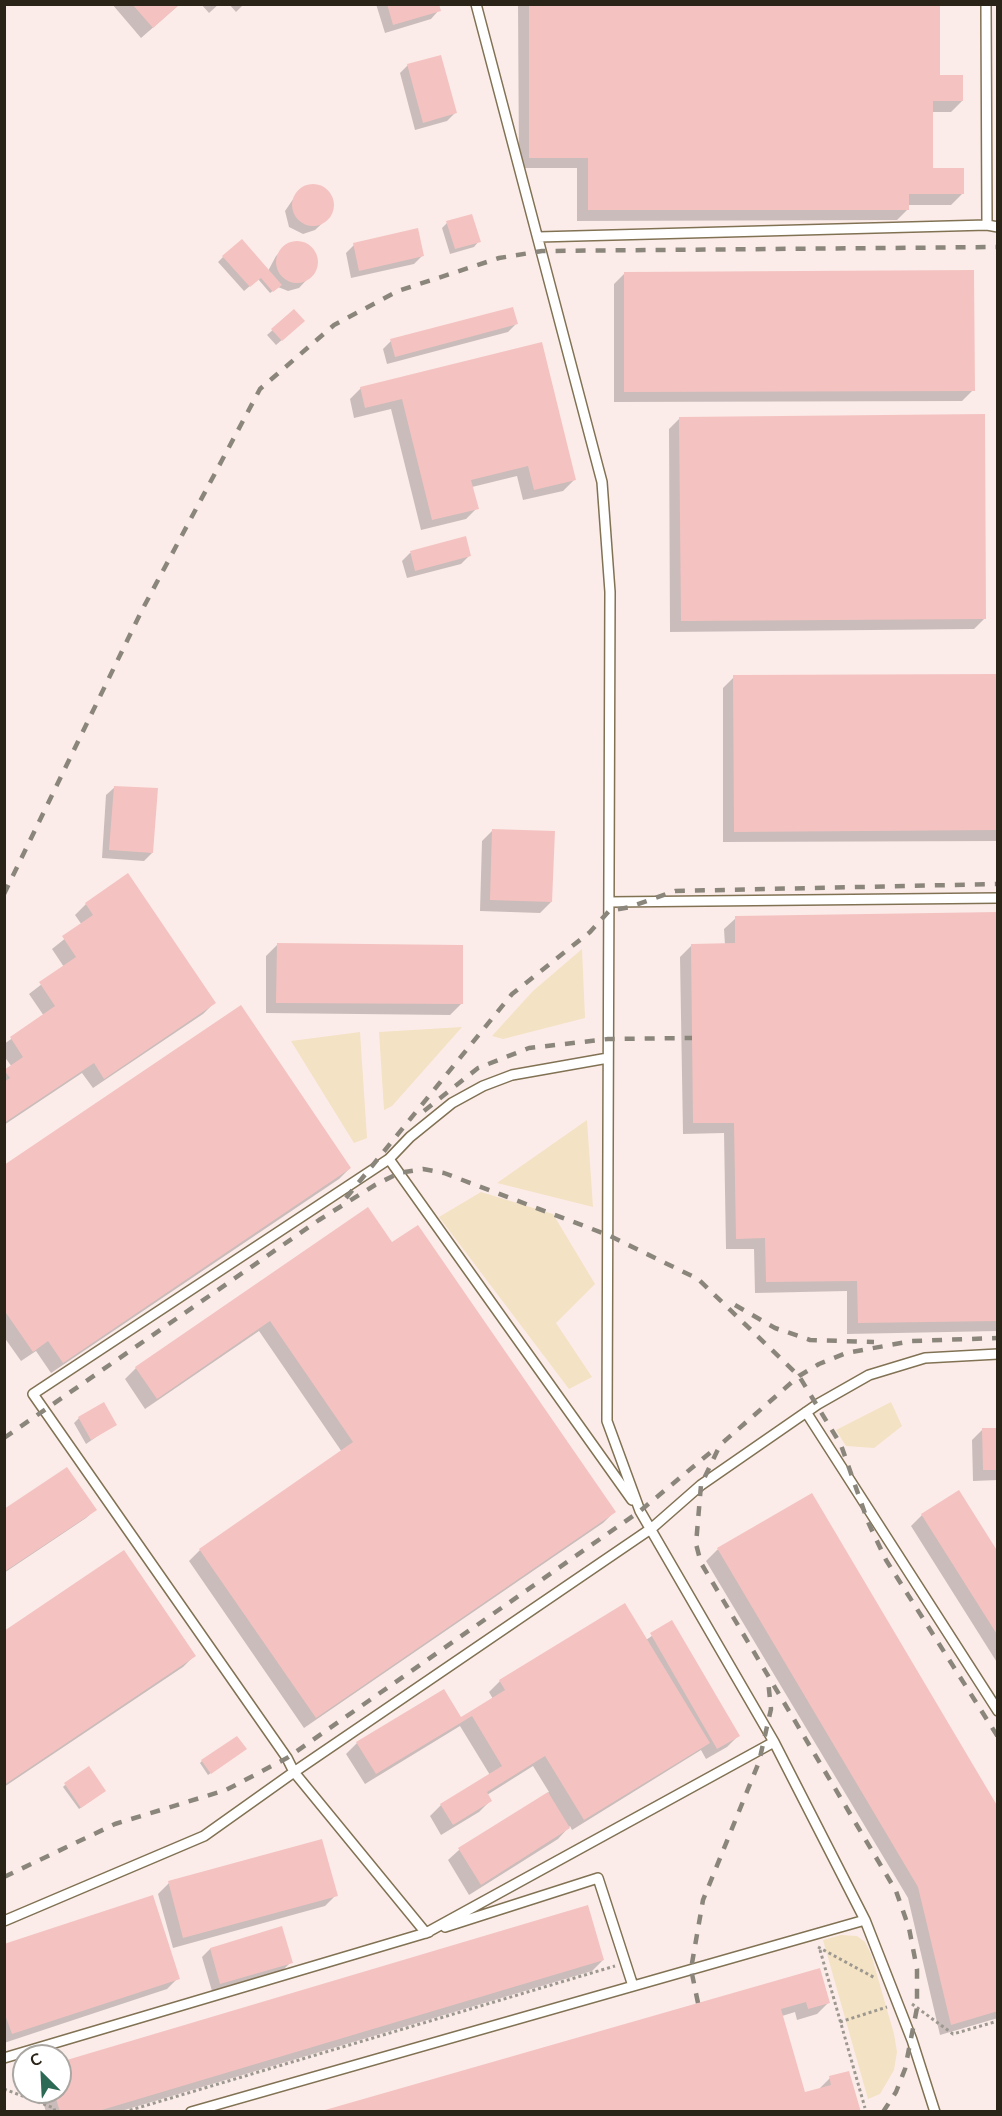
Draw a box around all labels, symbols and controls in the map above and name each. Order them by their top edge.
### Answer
north arrow [12,2044,72,2104]
text: С [26,2048,45,2071]

